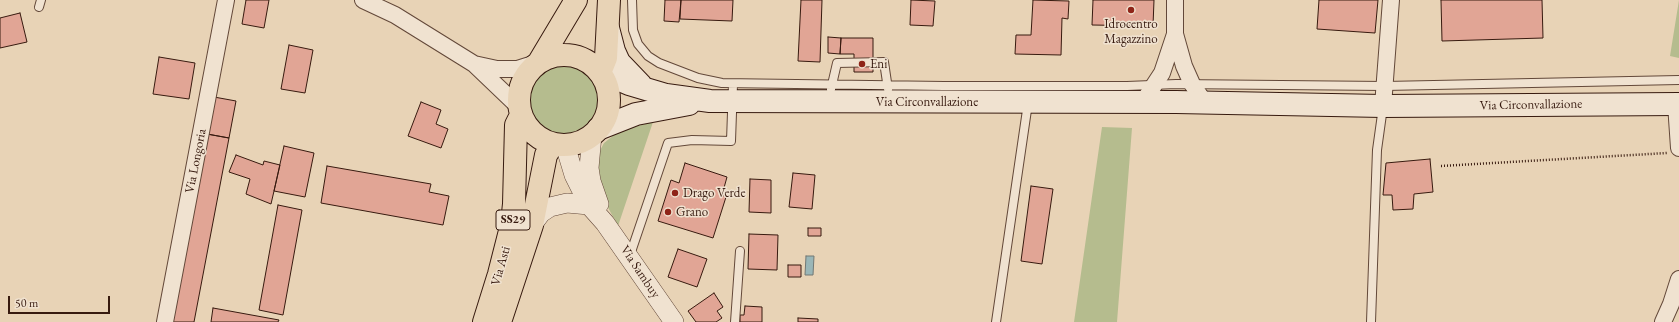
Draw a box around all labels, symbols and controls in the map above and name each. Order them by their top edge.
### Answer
marker: Idrocentro Magazzino [1126,5,1136,15]
place label: Idrocentro Magazzino [1104,16,1158,47]
place label: Eni [870,56,887,72]
marker: Eni [857,59,867,69]
street label: Via Circonvallazione [876,94,978,110]
street label: Via Circonvallazione [1480,96,1582,114]
street label: Via Longoria [182,128,210,194]
place label: Drago Verde [683,185,746,201]
marker: Drago Verde [670,188,680,198]
place label: Grano [676,204,708,220]
marker: Grano [663,207,673,217]
road number: SS29 [496,210,530,230]
street label: Via Sambuy [617,243,663,301]
street label: Via Asti [488,245,514,287]
scale bar [10,288,112,314]
text: 50 m [15,295,38,311]

